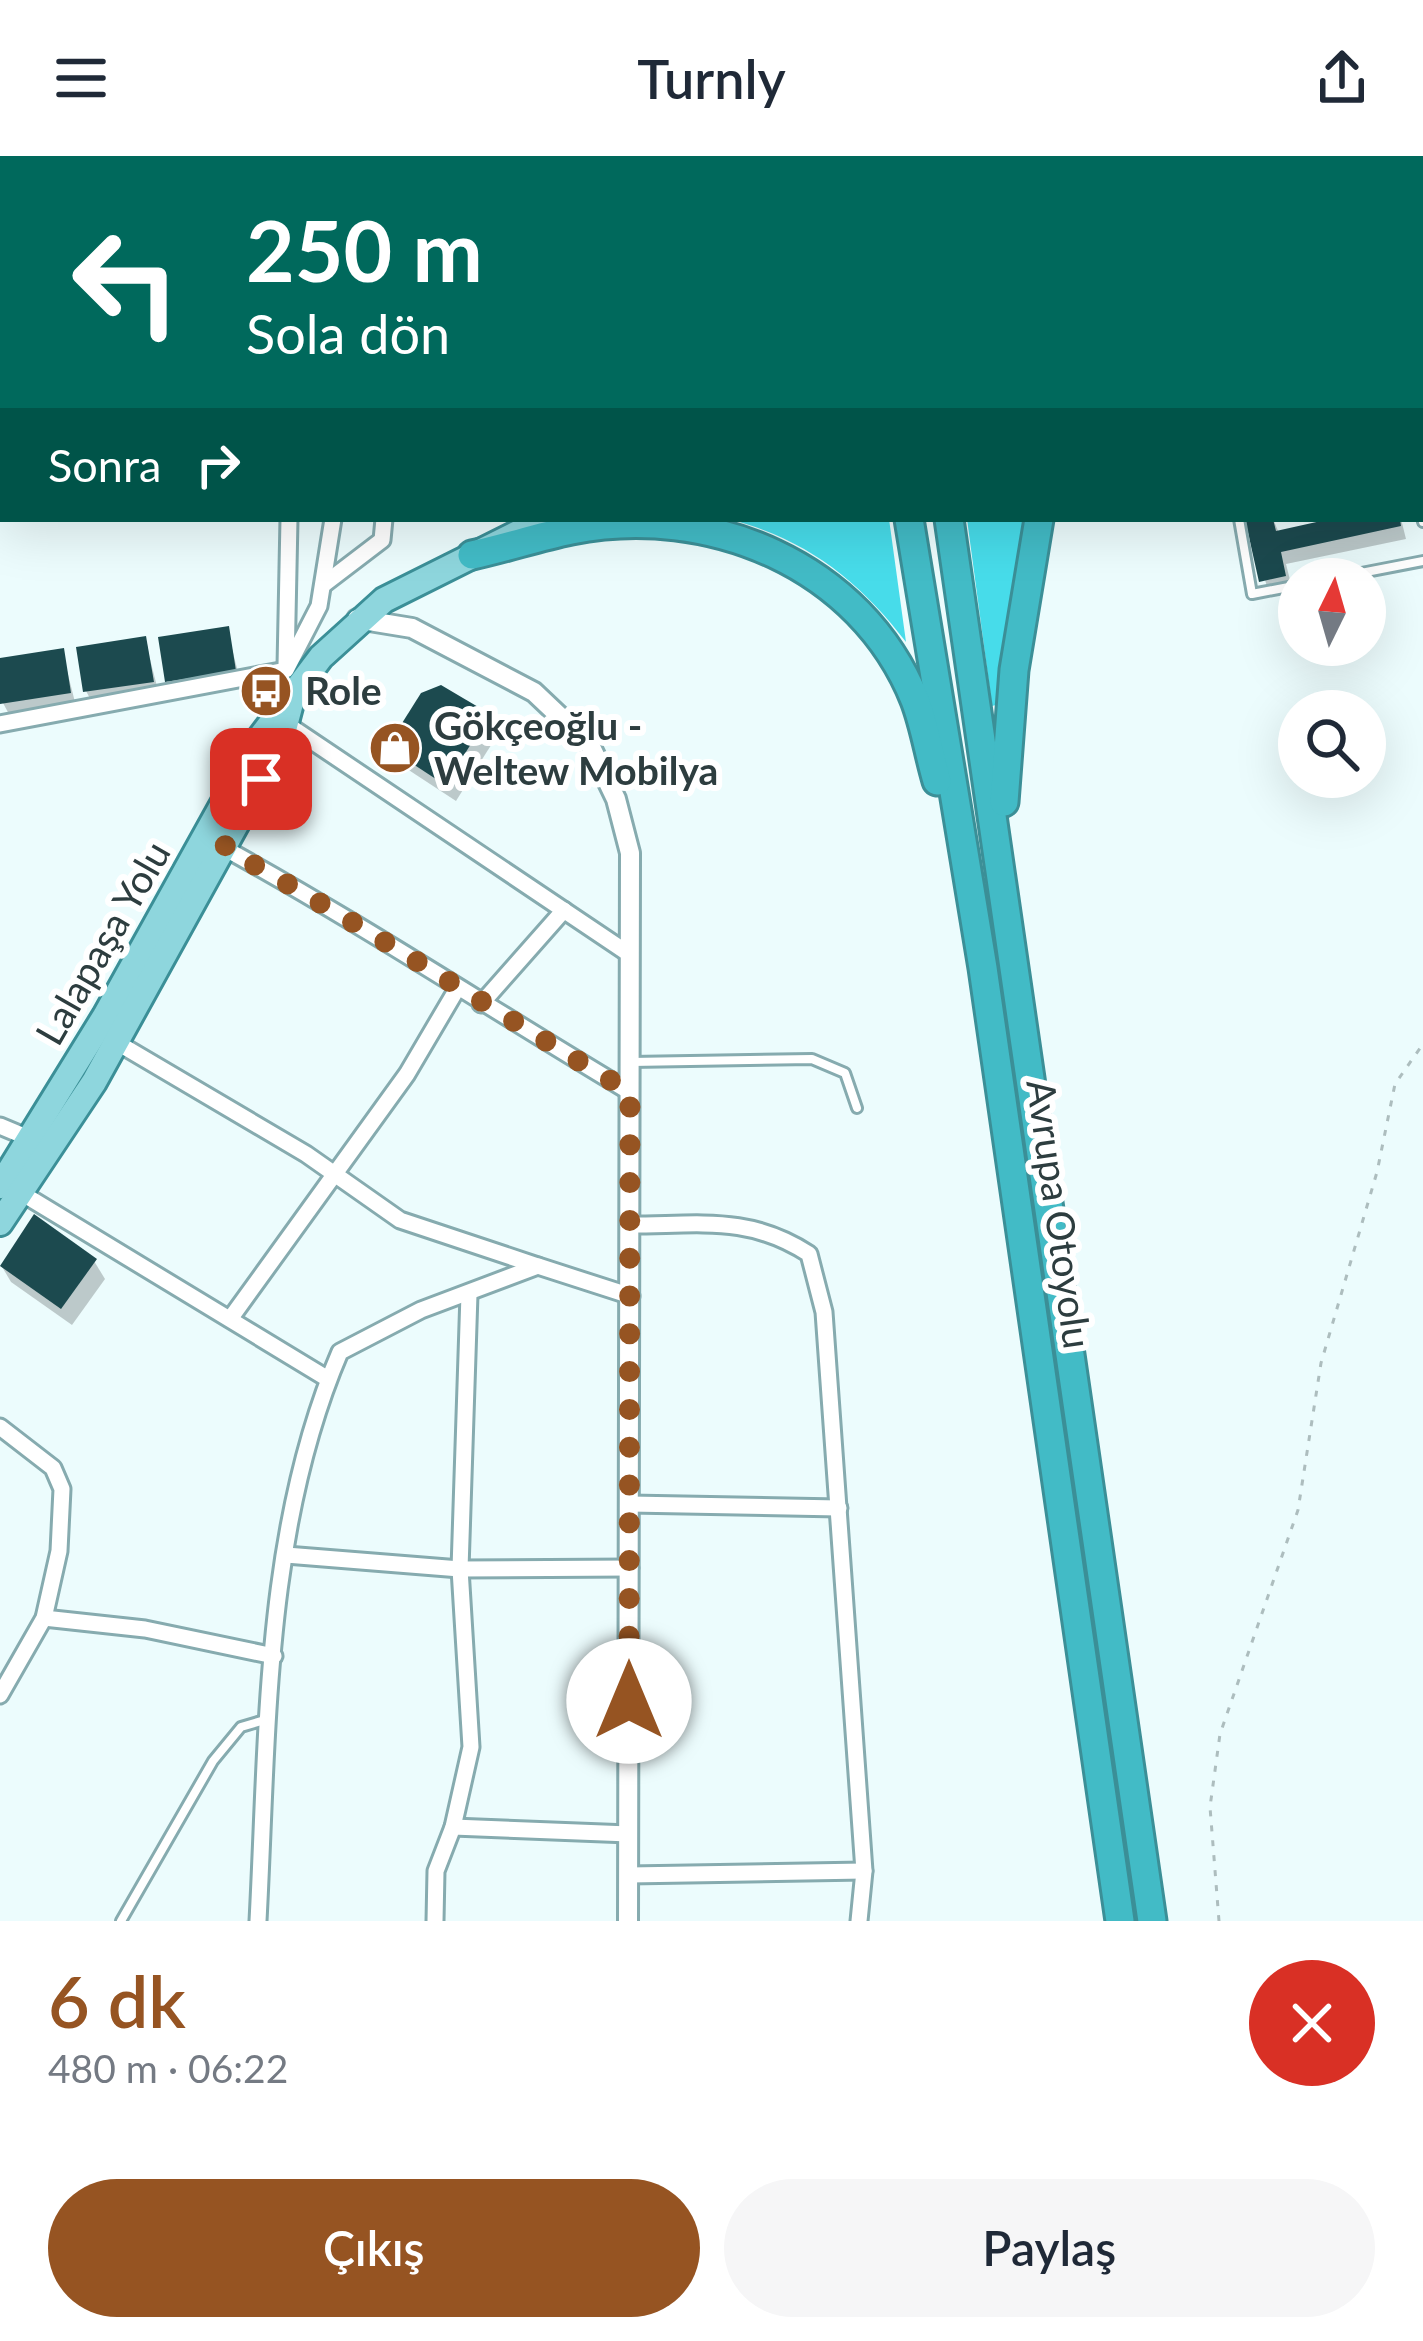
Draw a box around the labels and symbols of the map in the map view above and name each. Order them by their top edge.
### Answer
north arrow [1278,558,1386,666]
bus stop icon: Role [238,663,294,719]
place label: Role [305,667,382,713]
place label: Gökçeoğlu - Weltew Mobilya [434,702,718,793]
shop icon: Gökçeoğlu - Weltew Mobilya [367,720,423,776]
pin [210,728,312,830]
street label: Lalapaşa Yolu [25,833,179,1052]
street label: Avrupa Otoyolu [1018,1076,1102,1351]
position arrow [566,1638,692,1764]

